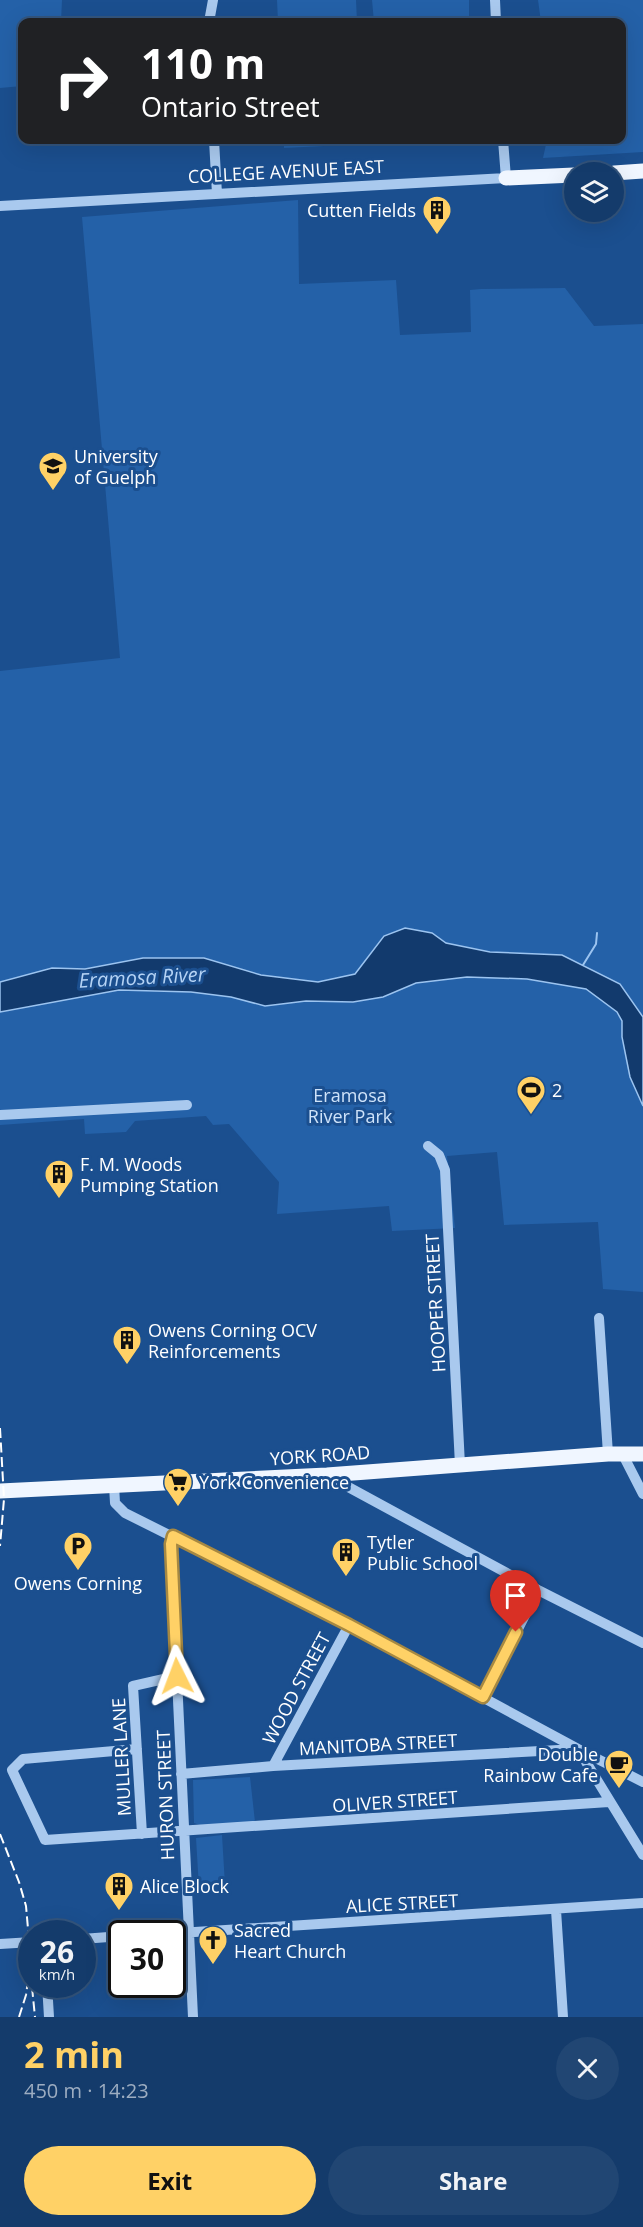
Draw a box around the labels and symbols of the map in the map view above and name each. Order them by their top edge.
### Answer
street label: COLLEGE AVENUE EAST [187,154,385,188]
building icon: Cutten Fields [421,194,453,236]
place label: Cutten Fields [307,198,416,222]
place label: University of Guelph [74,444,159,489]
school or university icon: University of Guelph [37,450,69,492]
water label: Eramosa River [78,960,207,994]
sports icon: 2 [515,1074,547,1116]
place label: 2 [552,1078,562,1102]
park label: Eramosa River Park [308,1083,393,1128]
place label: F. M. Woods Pumping Station [80,1152,219,1197]
building icon: F. M. Woods Pumping Station [43,1158,75,1200]
street label: HOOPER STREET [419,1233,451,1373]
place label: Owens Corning OCV Reinforcements [148,1318,317,1363]
building icon: Owens Corning OCV Reinforcements [111,1324,143,1366]
street label: YORK ROAD [269,1440,371,1470]
supermarket icon: York Convenience [162,1466,194,1508]
place label: York Convenience [199,1470,349,1494]
parking icon: Owens Corning [62,1530,94,1572]
place label: Tytler Public School [367,1530,478,1575]
building icon: Tytler Public School [330,1536,362,1578]
pin [490,1570,541,1632]
place label: Owens Corning [14,1571,142,1595]
street label: WOOD STREET [256,1628,336,1748]
position arrow [145,1644,209,1708]
street label: MULLER LANE [106,1697,136,1817]
street label: MANITOBA STREET [298,1728,458,1760]
street label: HURON STREET [151,1729,179,1861]
place label: Double Rainbow Cafe [483,1742,598,1787]
cafe icon: Double Rainbow Cafe [603,1748,635,1790]
street label: OLIVER STREET [331,1785,459,1817]
building icon: Alice Block [103,1870,135,1912]
place label: Alice Block [140,1874,229,1898]
street label: ALICE STREET [345,1888,459,1918]
place label: Sacred Heart Church [234,1918,346,1963]
speed limit sign: 30 [108,1920,186,1998]
church icon: Sacred Heart Church [197,1924,229,1966]

